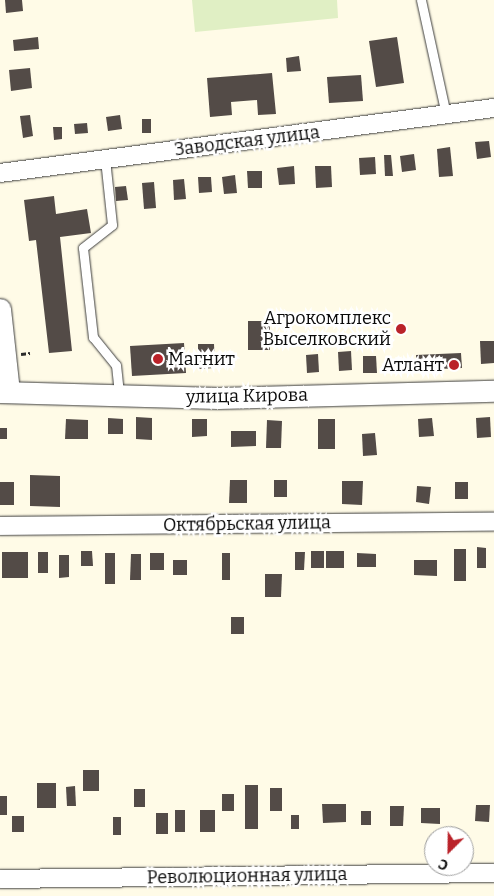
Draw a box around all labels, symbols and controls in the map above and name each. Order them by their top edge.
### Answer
street label: Заводская улица [173,121,321,161]
place label: Агрокомплекс Выселковский [263,308,391,350]
marker: Агрокомплекс Выселковский [395,323,407,335]
place label: Магнит [168,348,235,370]
marker: Магнит [152,353,164,365]
place label: Атлант [382,354,444,376]
marker: Атлант [448,359,460,371]
street label: улица Кирова [186,384,308,408]
street label: Октябрьская улица [163,512,331,536]
north arrow [424,826,474,876]
text: С [436,855,451,874]
street label: Революционная улица [147,863,347,889]

